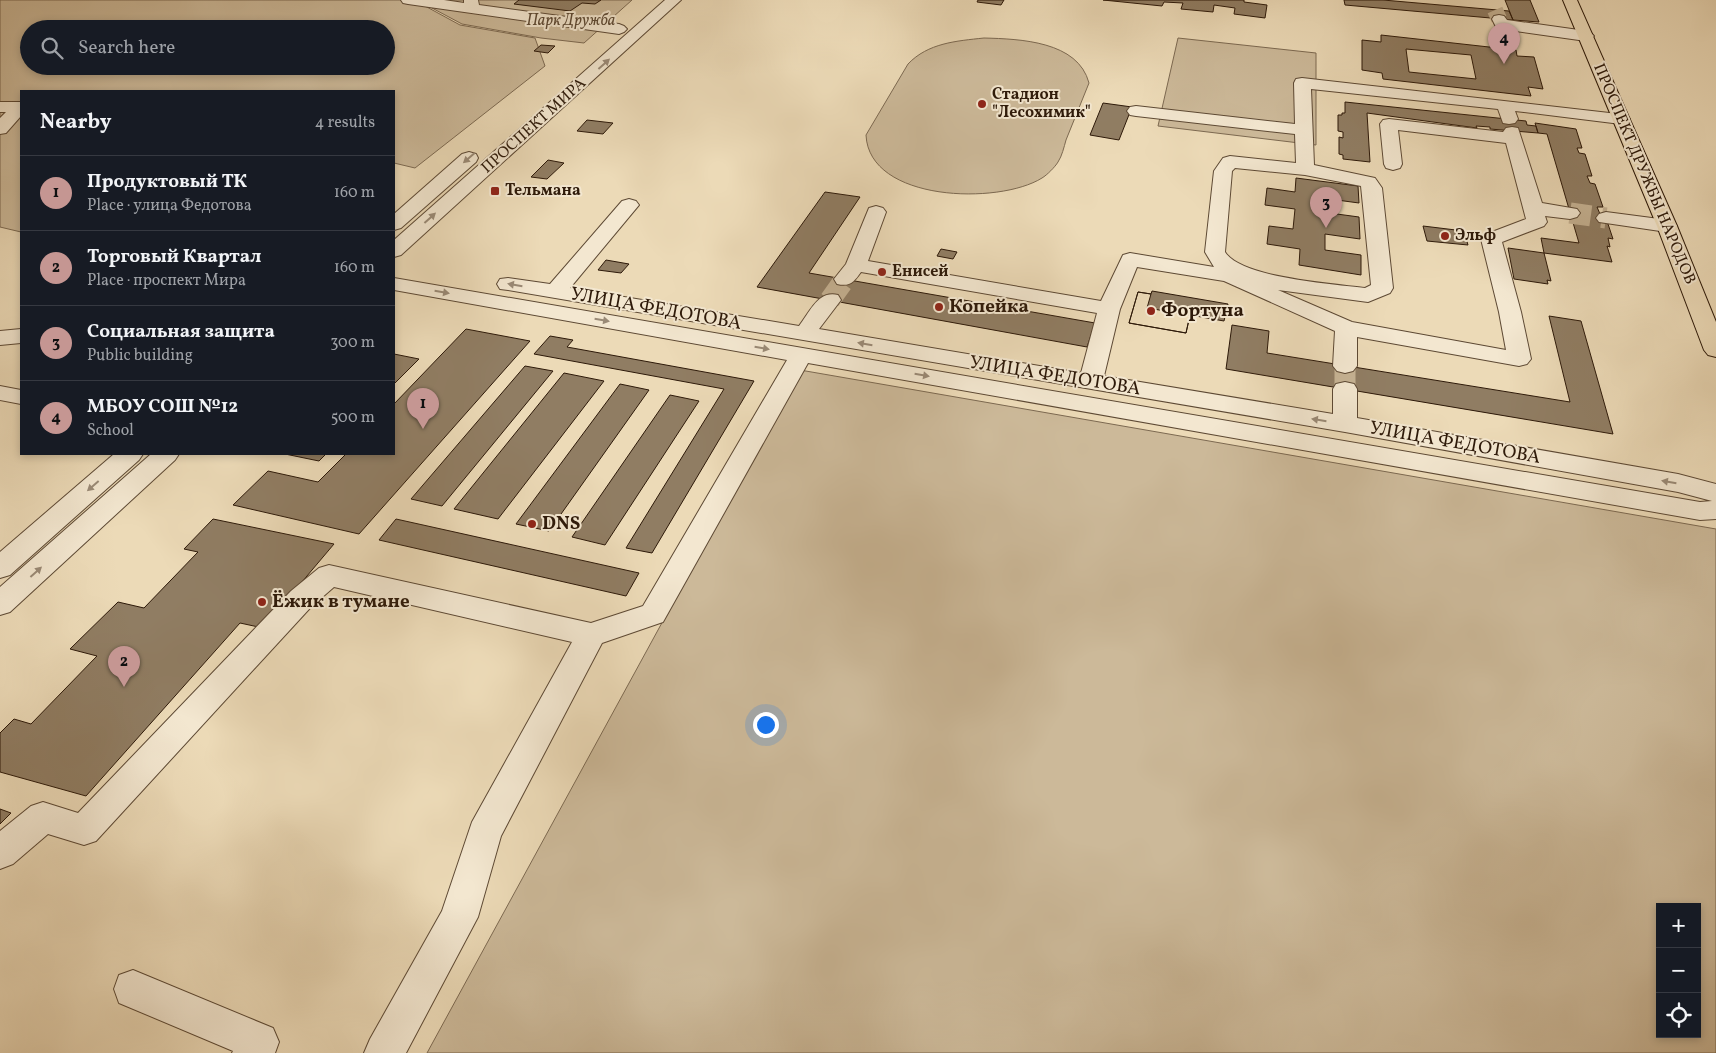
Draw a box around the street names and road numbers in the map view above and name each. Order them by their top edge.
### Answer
street label: ПРОСПЕКТ ДРУЖБЫ НАРОДОВ [1587,60,1701,288]
street label: ПРОСПЕКТ МИРА [477,73,591,179]
street label: УЛИЦА ФЕДОТОВА [568,281,744,337]
street label: УЛИЦА ФЕДОТОВА [967,350,1143,402]
street label: УЛИЦА ФЕДОТОВА [1367,415,1543,471]

